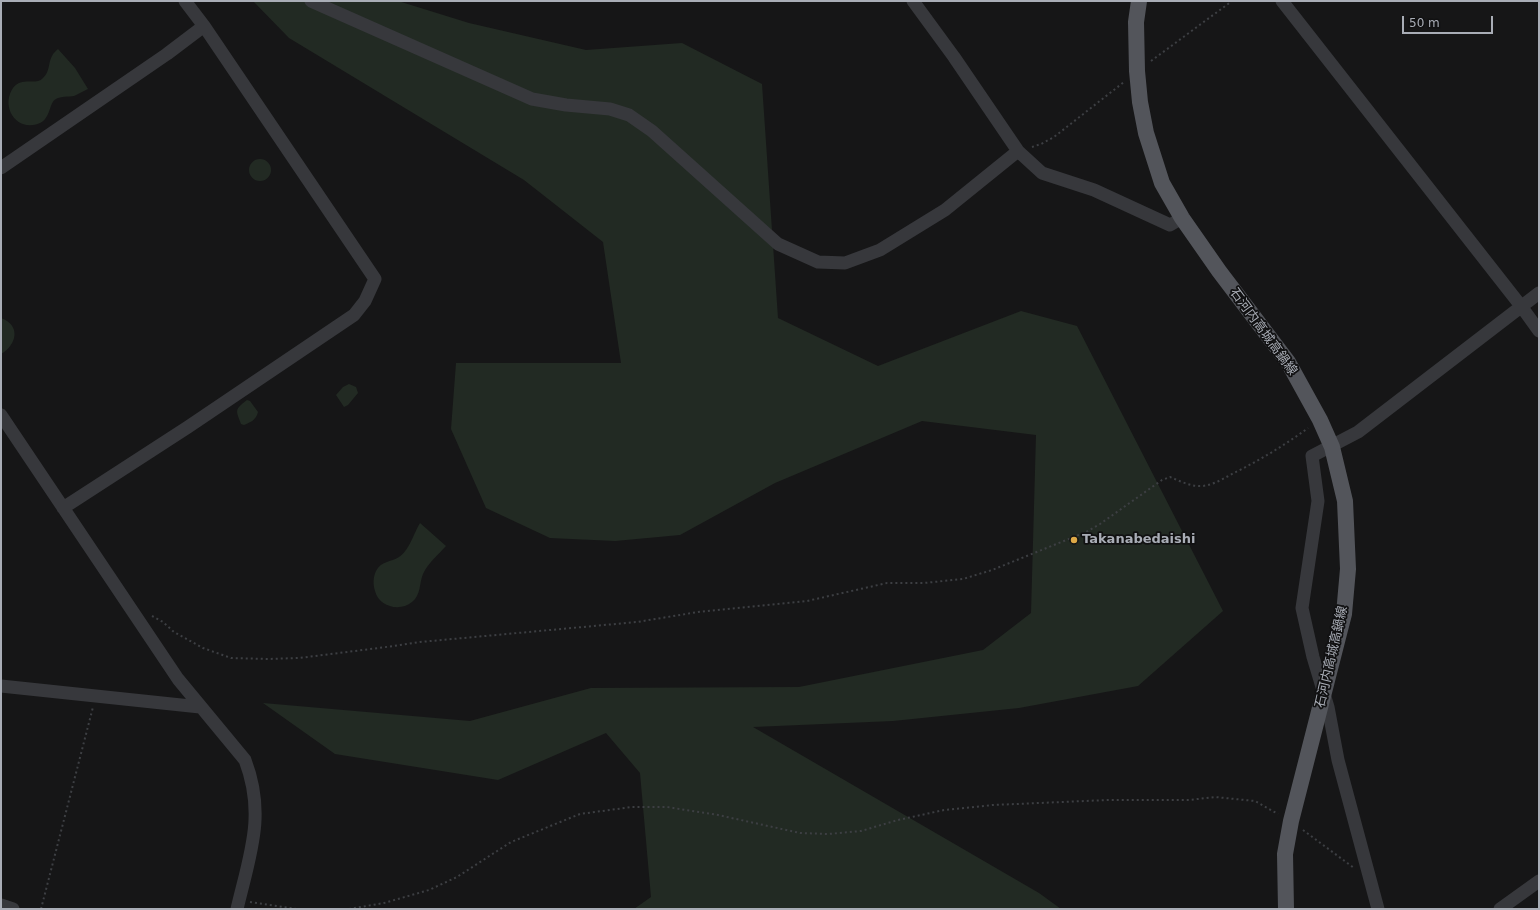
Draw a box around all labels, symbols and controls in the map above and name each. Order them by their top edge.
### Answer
scale bar [1404,8,1495,34]
text: 50 m [1409,16,1440,30]
street label: 石河内高城高鍋線 [1226,285,1300,379]
place label: Takanabedaishi [1082,532,1196,548]
marker: Takanabedaishi [1069,535,1079,545]
street label: 石河内高城高鍋線 [1313,605,1351,709]

